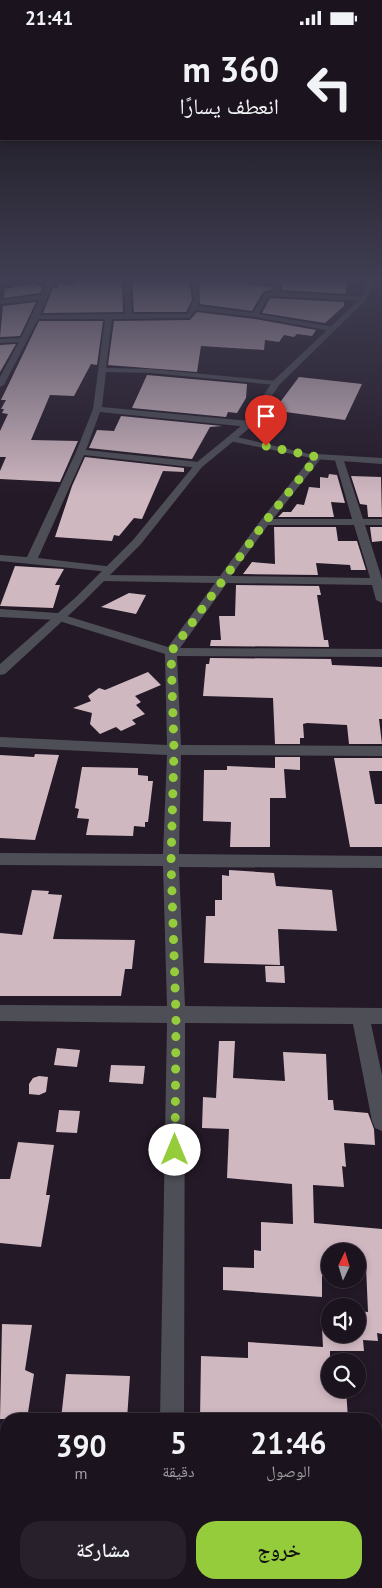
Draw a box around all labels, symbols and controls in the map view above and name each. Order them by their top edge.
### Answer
text: 21:41 [25,6,73,30]
text: 360 m [182,46,279,92]
icon: left [297,55,362,120]
text: انعطف يسارًا [179,92,279,120]
pin [245,395,287,446]
icon: arrive [252,402,280,430]
position arrow [148,1123,200,1175]
north arrow [321,1243,366,1287]
map controls [321,1243,366,1398]
button: sound [321,1298,366,1343]
button: search [321,1353,366,1398]
text: 5 [170,1423,187,1462]
text: 21:46 [250,1423,326,1462]
text: 390 [56,1426,107,1465]
text: دقيقة [162,1461,195,1481]
text: الوصول [266,1461,311,1481]
text: m [75,1463,88,1483]
button: مشاركة [20,1521,186,1579]
button: خروج [196,1521,362,1579]

